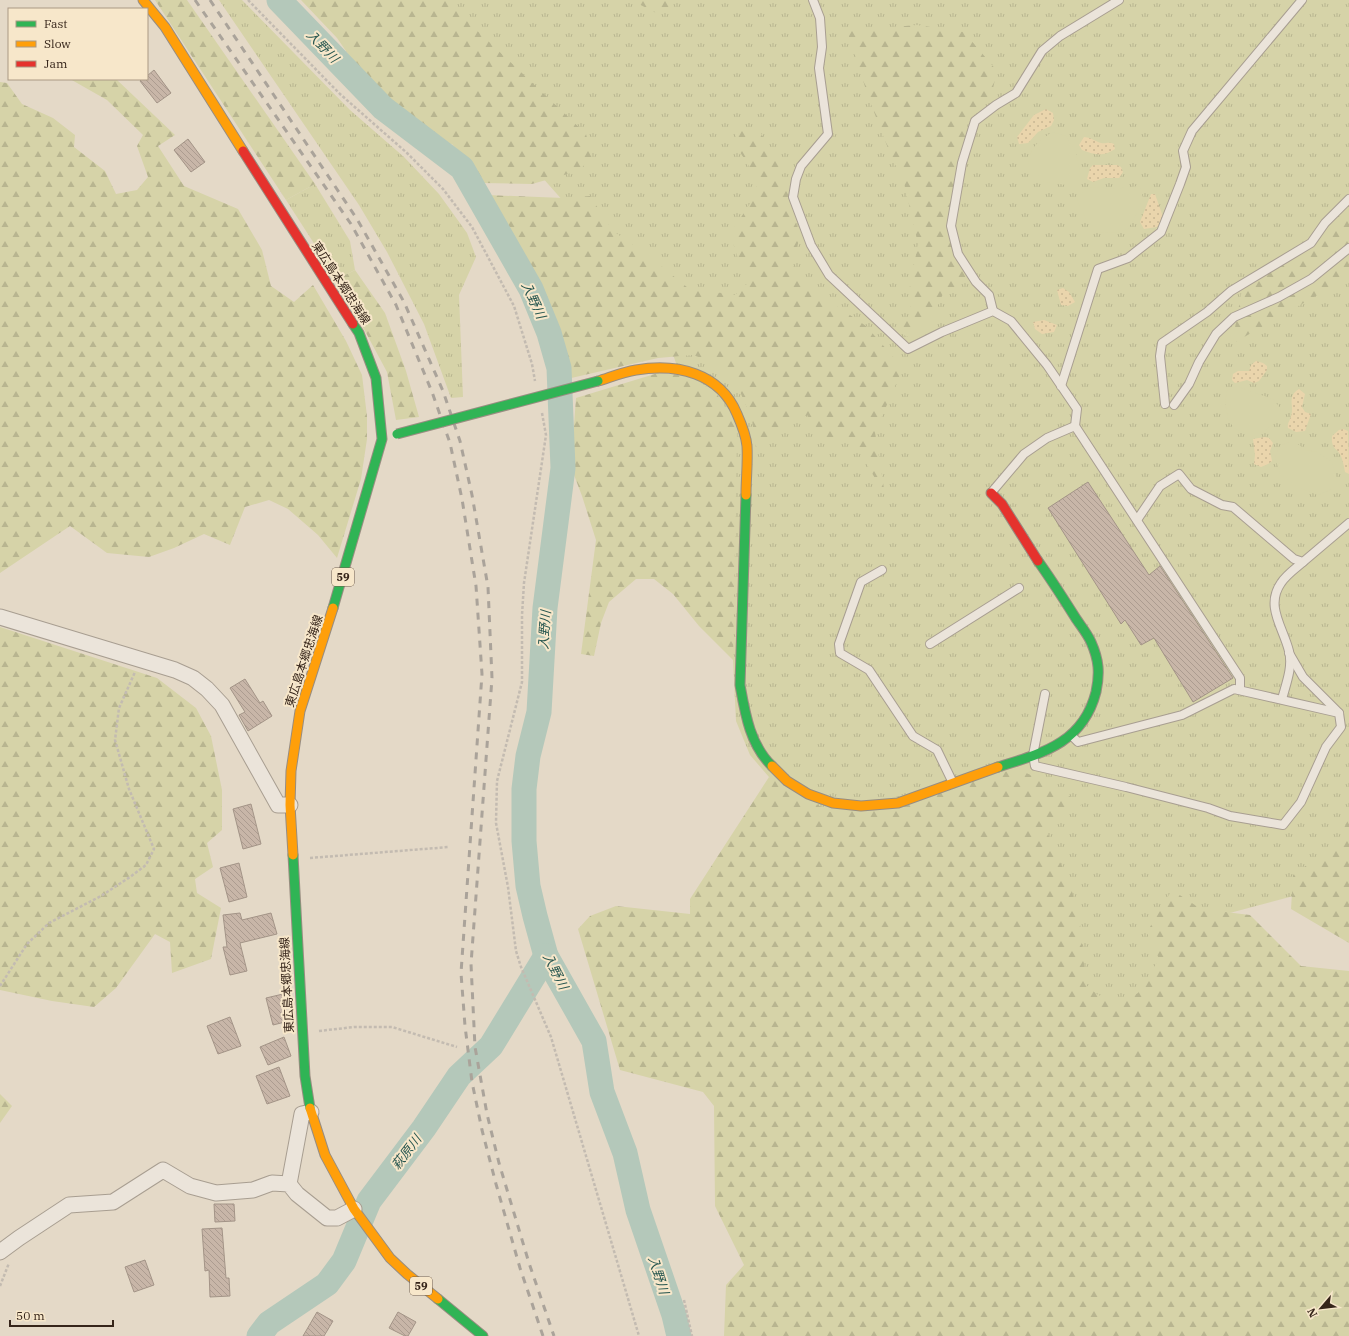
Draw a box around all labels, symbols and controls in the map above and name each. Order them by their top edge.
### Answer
legend [8,8,148,80]
text: Fast [44,16,68,31]
water label: 入野川 [303,26,344,68]
text: Slow [44,36,71,51]
text: Jam [44,56,68,71]
street label: 東広島本郷忠海線 [309,238,374,327]
water label: 入野川 [518,279,550,323]
road number: 59 [332,568,354,586]
water label: 入野川 [535,608,554,650]
street label: 東広島本郷忠海線 [282,613,325,709]
street label: 東広島本郷忠海線 [276,937,297,1033]
water label: 入野川 [539,950,573,994]
water label: 萩原川 [388,1130,426,1173]
water label: 入野川 [644,1254,673,1298]
road number: 59 [410,1277,432,1295]
north arrow [1301,1288,1341,1328]
scale bar [10,1302,113,1328]
text: N [1304,1305,1320,1320]
text: 50 m [16,1308,45,1323]

